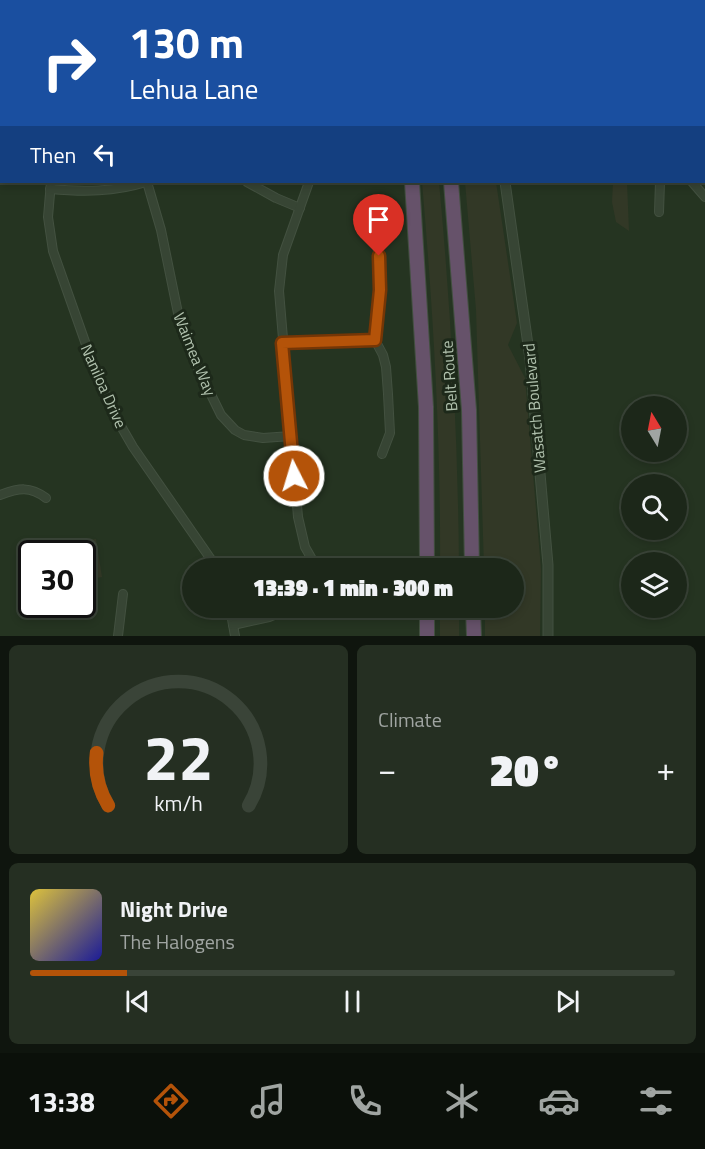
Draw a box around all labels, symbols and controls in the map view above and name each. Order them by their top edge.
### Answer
text: 130 m [129,10,244,74]
icon: right [30,24,108,102]
text: Lehua Lane [129,68,258,109]
text: Then [30,138,76,172]
icon: left [88,138,121,171]
pin [353,194,404,256]
icon: arrive [362,203,395,236]
street label: Waimea Way [167,309,223,400]
street label: Naniloa Drive [75,340,133,432]
street label: Belt Route [435,340,463,412]
street label: Wasatch Boulevard [516,342,552,474]
north arrow [621,396,687,462]
map controls [621,396,687,618]
position arrow [262,444,326,508]
button: search [621,474,687,540]
speed limit sign: 30 [18,540,96,618]
button: layers [621,552,687,618]
text: 13:39 · 1 min · 300 m [253,571,453,605]
text: Climate [378,704,442,735]
text: 22 [144,709,213,804]
text: 20° [489,735,564,803]
text: − [378,744,396,794]
text: + [657,744,675,794]
text: km/h [154,788,203,820]
text: Night Drive [120,892,228,926]
text: The Halogens [120,926,235,957]
icon: previous [121,985,154,1018]
icon: pause [336,985,369,1018]
icon: next [551,985,584,1018]
icon: directions [150,1080,192,1122]
icon: music [247,1080,289,1122]
icon: phone [344,1080,386,1122]
icon: climate [441,1080,483,1122]
icon: car [538,1080,580,1122]
icon: filters [635,1080,677,1122]
text: 13:38 [28,1081,95,1122]

